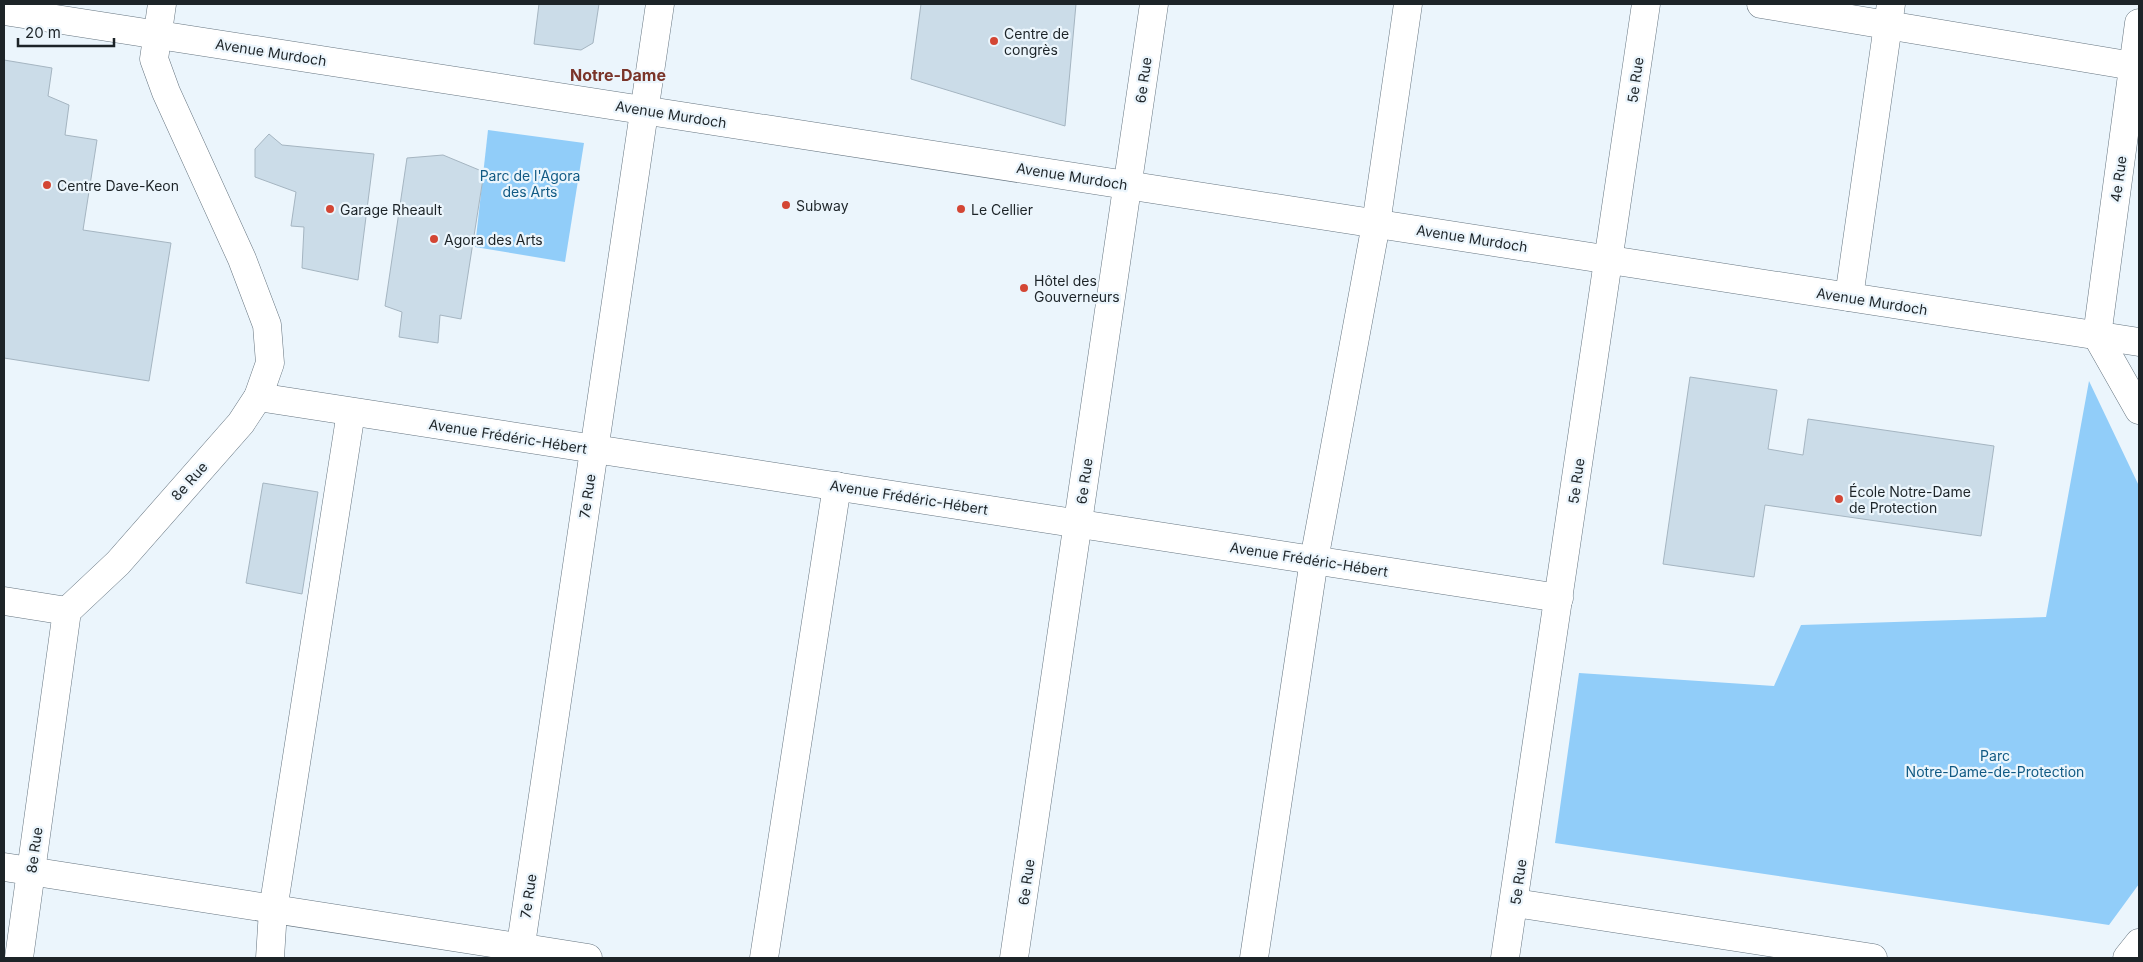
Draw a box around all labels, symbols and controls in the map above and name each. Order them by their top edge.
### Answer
scale bar [18,15,114,47]
text: 20 m [25,23,61,42]
place label: Centre de congrès [1004,25,1069,58]
street label: Avenue Murdoch [214,35,328,69]
marker: Centre de congrès [988,35,1000,47]
street label: 6e Rue [1131,56,1155,104]
street label: 5e Rue [1623,56,1647,104]
district label: Notre-Dame [570,65,666,85]
street label: Avenue Murdoch [614,97,728,131]
street label: 4e Rue [2106,155,2130,203]
street label: Avenue Murdoch [1015,159,1129,193]
park label: Parc de l'Agora des Arts [480,167,580,200]
place label: Centre Dave-Keon [57,177,179,194]
marker: Centre Dave-Keon [41,179,53,191]
place label: Subway [796,197,849,214]
marker: Subway [780,199,792,211]
place label: Garage Rheault [340,201,442,218]
place label: Le Cellier [971,201,1033,218]
marker: Garage Rheault [324,203,336,215]
marker: Le Cellier [955,203,967,215]
street label: Avenue Murdoch [1415,221,1529,255]
place label: Agora des Arts [444,231,543,248]
marker: Agora des Arts [428,233,440,245]
place label: Hôtel des Gouverneurs [1034,272,1120,305]
marker: Hôtel des Gouverneurs [1018,282,1030,294]
street label: Avenue Murdoch [1815,284,1929,318]
street label: Avenue Frédéric-Hébert [428,415,589,457]
street label: 6e Rue [1072,457,1096,505]
street label: 5e Rue [1564,457,1588,505]
street label: 8e Rue [167,458,211,504]
street label: 7e Rue [575,473,599,519]
street label: Avenue Frédéric-Hébert [829,476,990,518]
place label: École Notre-Dame de Protection [1849,483,1971,516]
marker: École Notre-Dame de Protection [1833,493,1845,505]
street label: Avenue Frédéric-Hébert [1229,538,1390,580]
park label: Parc Notre-Dame-de-Protection [1906,747,2084,780]
street label: 8e Rue [22,826,46,874]
street label: 6e Rue [1014,858,1038,906]
street label: 5e Rue [1506,858,1530,906]
street label: 7e Rue [516,873,540,919]

